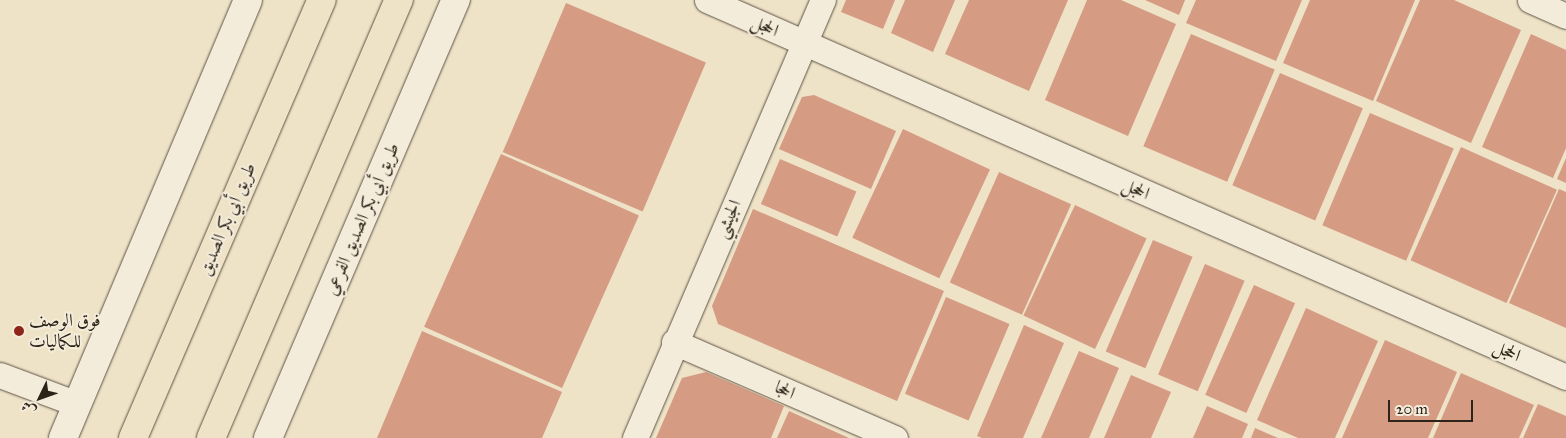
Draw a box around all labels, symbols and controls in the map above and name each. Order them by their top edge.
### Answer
street label: الحجل [748,11,782,41]
street label: طريق أبي بكر الصديق الفرعي [320,140,404,298]
street label: طريق أبي بكر الصديق [194,159,260,279]
street label: الحجل [1119,174,1153,204]
street label: الجيشي [710,197,746,241]
place label: فوق الوصف للكماليات [29,310,101,352]
marker: فوق الوصف للكماليات [13,325,25,337]
street label: الحجل [1490,336,1524,366]
north arrow [15,373,65,423]
street label: الحجا [771,376,799,404]
scale bar [1391,390,1476,422]
text: ش [18,398,39,419]
text: 20 m [1396,400,1428,418]

